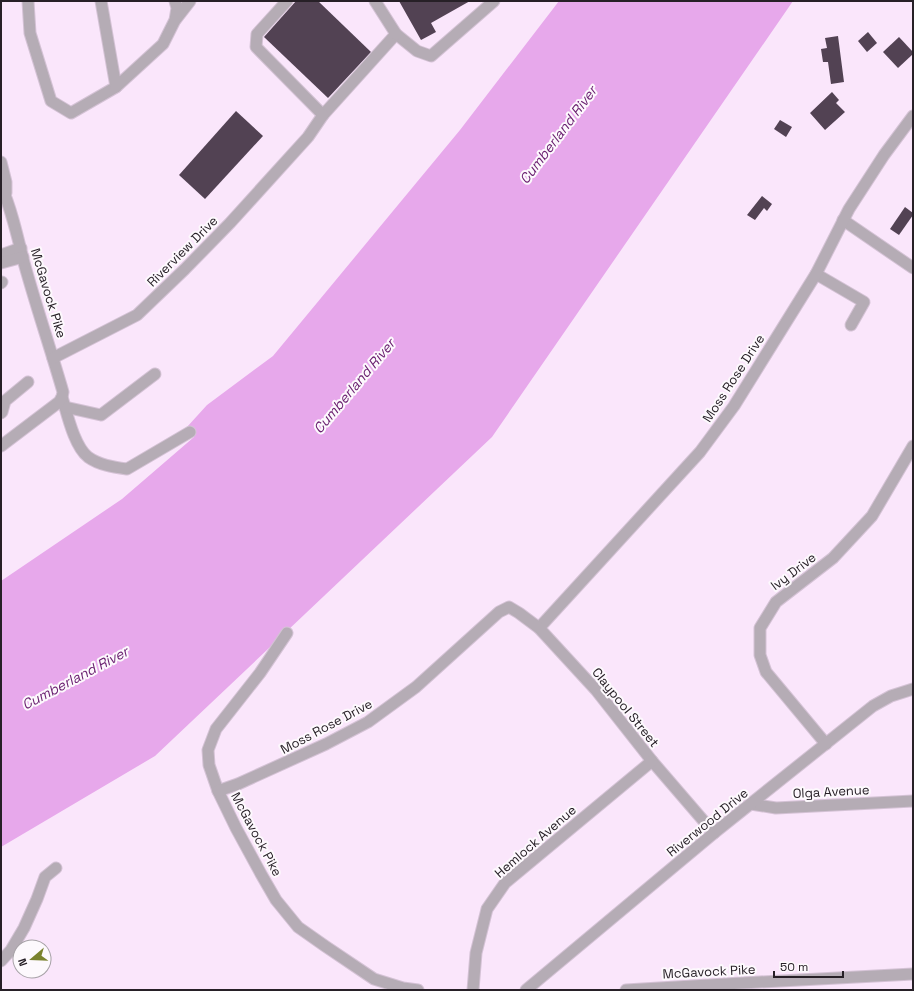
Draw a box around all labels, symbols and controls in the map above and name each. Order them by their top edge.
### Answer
water label: Cumberland River [515,81,602,188]
street label: Riverview Drive [143,212,221,290]
street label: McGavock Pike [27,246,70,340]
street label: Moss Rose Drive [699,331,768,426]
water label: Cumberland River [309,334,400,437]
street label: Ivy Drive [767,549,819,594]
water label: Cumberland River [19,642,133,714]
street label: Claypool Street [588,664,663,751]
street label: Moss Rose Drive [277,695,375,758]
street label: Olga Avenue [792,781,870,802]
street label: Riverwood Drive [663,784,751,860]
street label: McGavock Pike [227,789,286,879]
street label: Hemlock Avenue [491,801,580,881]
north arrow [12,939,52,979]
scale bar [774,953,843,979]
text: N [15,956,30,968]
text: 50 m [780,959,808,975]
street label: McGavock Pike [662,961,756,982]

